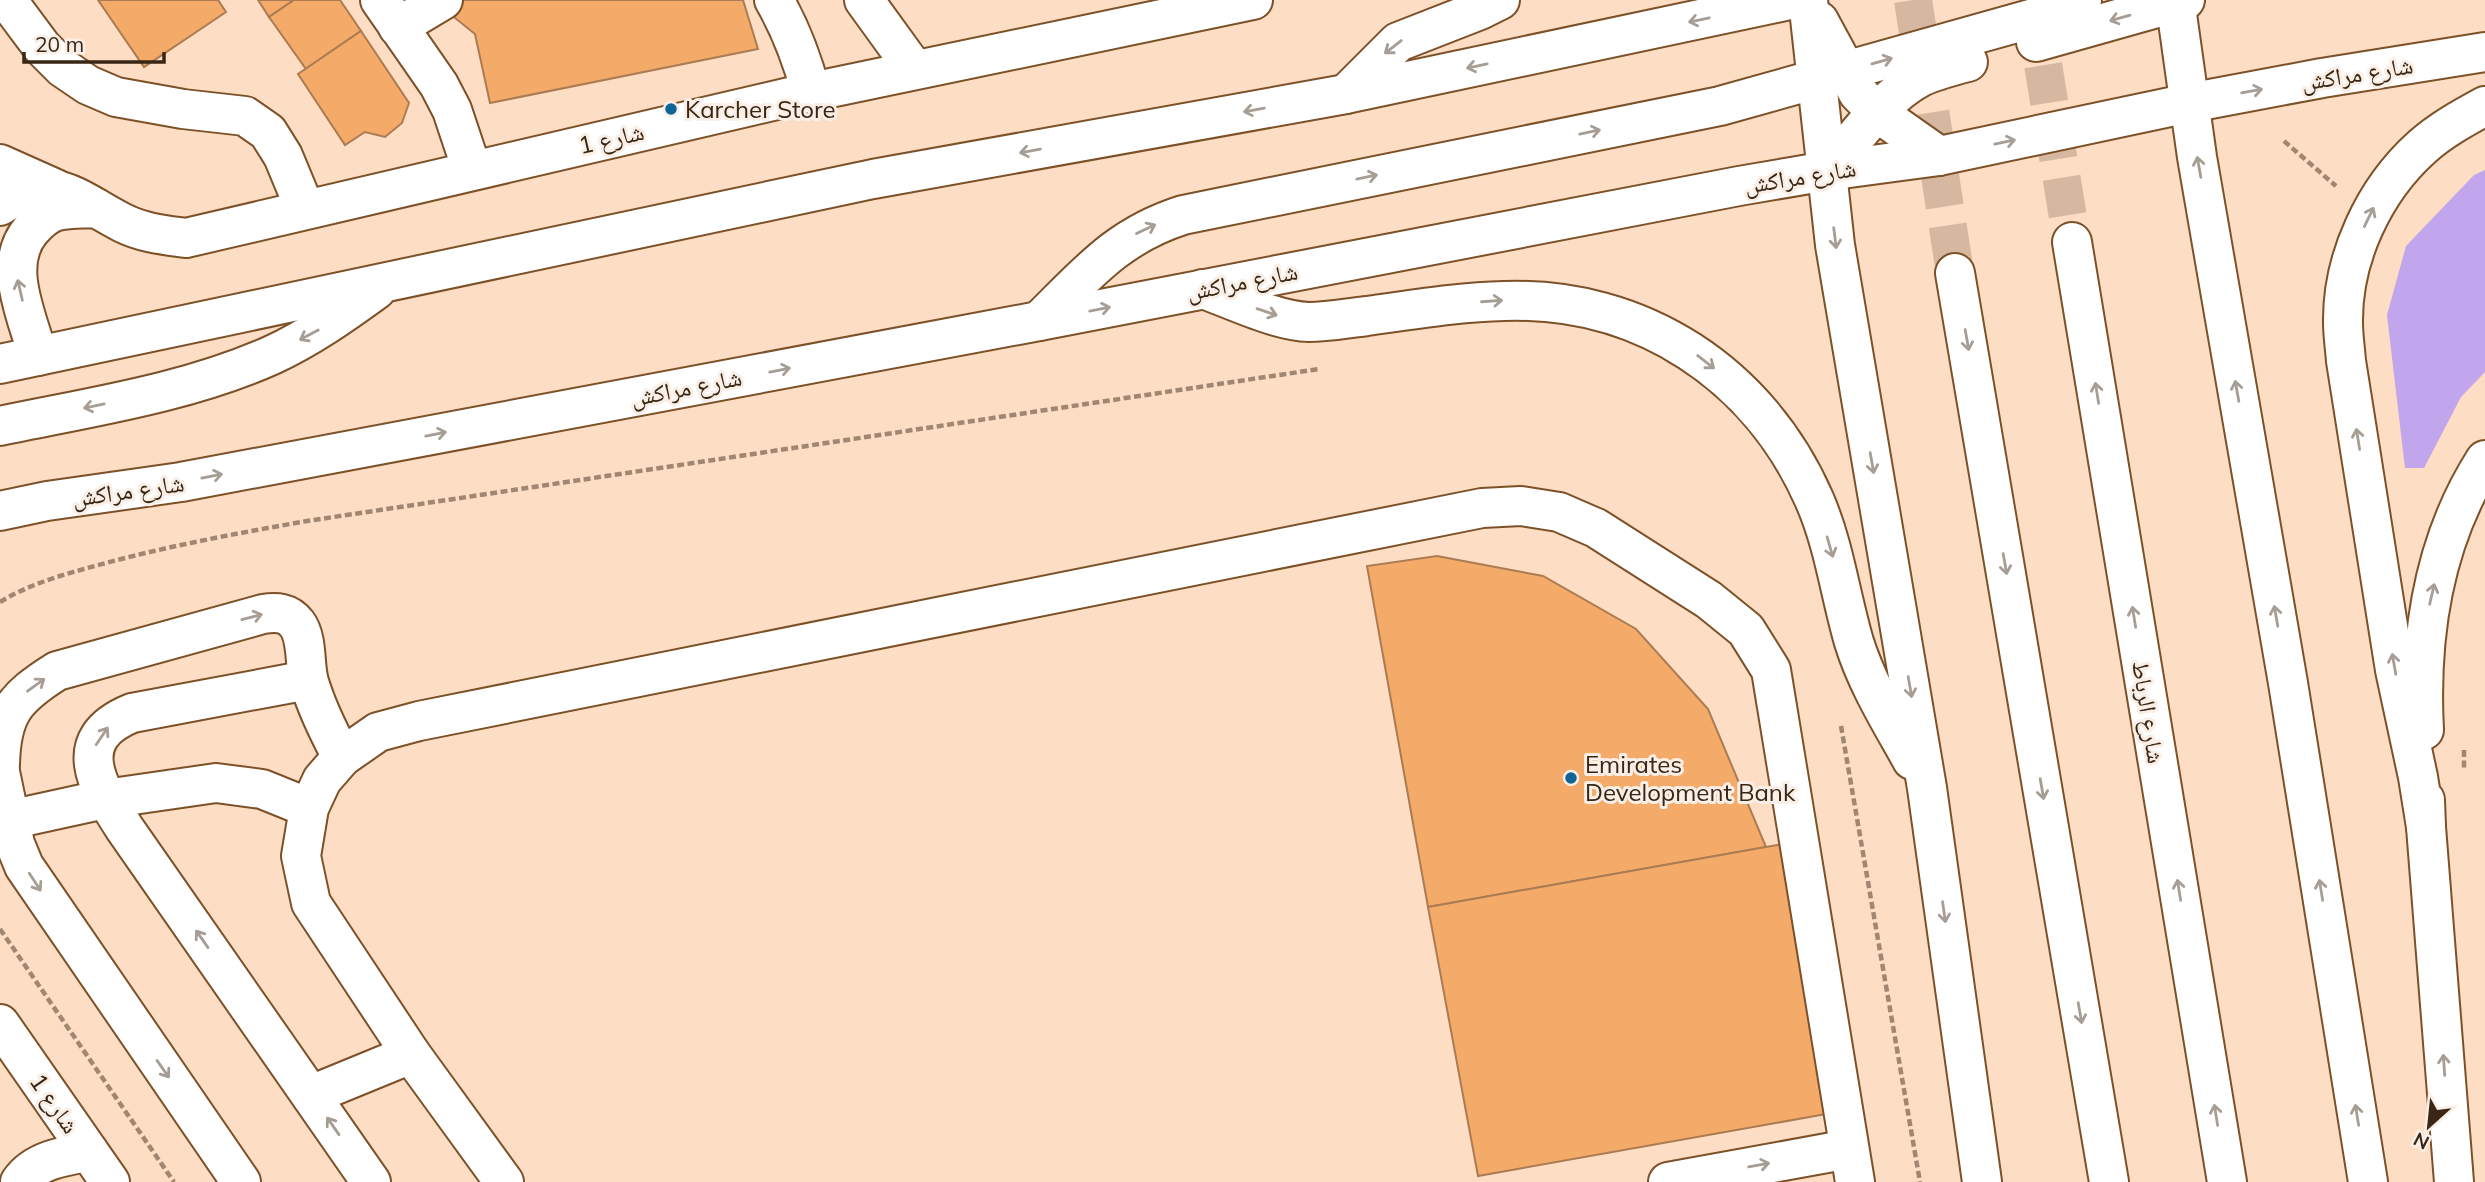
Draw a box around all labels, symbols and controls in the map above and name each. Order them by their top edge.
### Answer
one-way arrow [2109,12,2131,25]
one-way arrow [1688,13,1711,27]
scale bar [24,21,164,65]
text: 20 m [35,31,84,57]
one-way arrow [1384,39,1402,54]
street label: شارع مراكش [2299,49,2415,98]
one-way arrow [1871,53,1893,66]
one-way arrow [1466,60,1489,74]
one-way arrow [2240,84,2263,97]
place label: Karcher Store [685,94,836,124]
marker: Karcher Store [663,101,679,117]
one-way arrow [1243,104,1266,117]
street label: شارع 1 [575,116,647,161]
one-way arrow [1578,125,1601,139]
one-way arrow [1993,134,2016,148]
one-way arrow [1019,145,1042,158]
street label: شارع مراكش [1742,152,1858,201]
one-way arrow [2192,156,2205,179]
one-way arrow [1355,170,1378,184]
one-way arrow [2363,207,2377,228]
one-way arrow [1135,221,1156,235]
one-way arrow [1828,227,1841,249]
street label: شارع مراكش [1184,256,1300,307]
one-way arrow [13,280,26,302]
one-way arrow [1480,295,1503,308]
one-way arrow [1088,302,1111,315]
one-way arrow [1255,307,1277,319]
one-way arrow [299,328,320,342]
one-way arrow [1961,328,1974,351]
one-way arrow [1696,354,1714,369]
street label: شارع مراكش [628,362,744,413]
one-way arrow [768,362,791,376]
one-way arrow [2230,381,2243,403]
one-way arrow [2090,382,2103,405]
one-way arrow [84,400,106,413]
one-way arrow [424,427,447,441]
one-way arrow [2351,428,2364,451]
one-way arrow [1866,451,1879,474]
street label: شارع مراكش [70,467,186,514]
one-way arrow [200,469,223,483]
one-way arrow [1825,535,1838,557]
one-way arrow [1999,552,2012,575]
one-way arrow [2426,583,2440,606]
one-way arrow [2269,605,2282,628]
one-way arrow [2127,606,2140,629]
one-way arrow [240,610,262,623]
one-way arrow [2387,653,2400,676]
street label: شارع الرباط [2125,659,2172,766]
one-way arrow [1904,675,1917,698]
one-way arrow [26,678,45,692]
one-way arrow [94,726,109,745]
place label: Emirates Development Bank [1585,749,1796,807]
marker: Emirates Development Bank [1563,770,1579,786]
one-way arrow [2036,777,2049,799]
one-way arrow [27,872,42,891]
one-way arrow [2172,879,2185,902]
one-way arrow [2314,879,2327,902]
one-way arrow [1938,900,1951,923]
one-way arrow [195,930,209,949]
one-way arrow [2074,1001,2087,1024]
one-way arrow [2437,1054,2450,1077]
one-way arrow [156,1059,170,1079]
street label: شارع 1 [23,1067,86,1139]
north arrow [2394,1091,2464,1161]
one-way arrow [2209,1104,2222,1127]
one-way arrow [2350,1104,2363,1127]
one-way arrow [326,1117,340,1136]
text: N [2409,1127,2433,1155]
one-way arrow [1747,1158,1770,1172]

